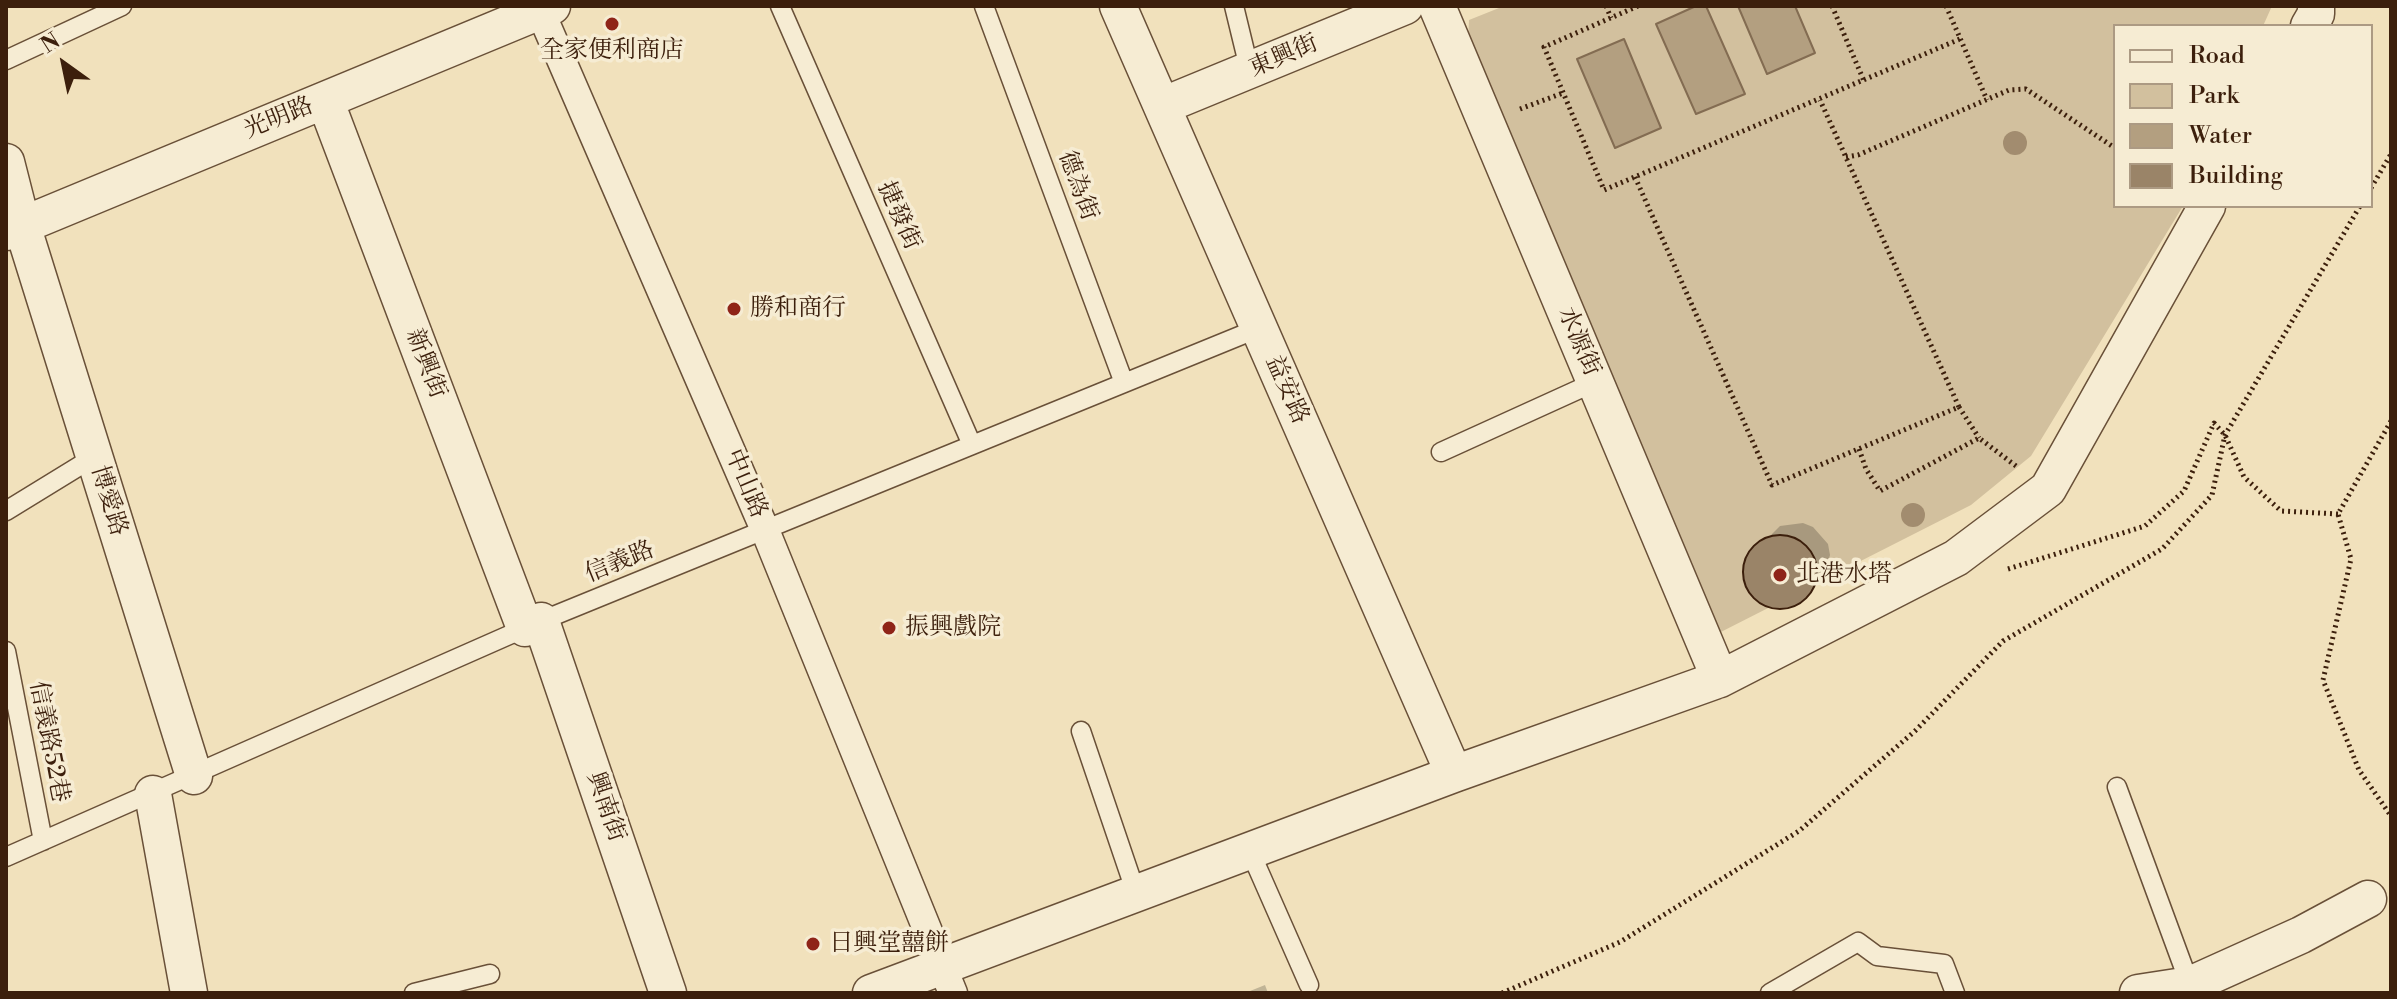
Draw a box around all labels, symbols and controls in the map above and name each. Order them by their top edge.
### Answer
marker: 全家便利商店 [603,15,621,33]
north arrow [24,24,104,104]
legend [2113,24,2373,208]
text: N [36,27,65,60]
street label: 東興街 [1245,30,1323,84]
place label: 全家便利商店 [540,37,684,65]
text: Road [2189,41,2245,71]
text: Park [2189,81,2239,111]
street label: 光明路 [240,92,318,146]
text: Water [2189,121,2252,151]
street label: 德為街 [1051,147,1103,225]
text: Building [2189,161,2283,191]
street label: 捷發街 [870,177,926,255]
place label: 勝和商行 [750,295,846,323]
marker: 勝和商行 [725,300,743,318]
street label: 水源街 [1551,303,1605,381]
street label: 新興街 [399,325,451,403]
street label: 益安路 [1258,351,1314,429]
street label: 中山路 [718,445,772,523]
street label: 博愛路 [84,462,132,540]
street label: 信義路 [581,536,659,590]
place label: 北港水塔 [1796,561,1892,589]
marker: 北港水塔 [1771,566,1789,584]
place label: 振興戲院 [905,614,1001,642]
marker: 振興戲院 [880,619,898,637]
street label: 信義路52巷 [22,679,74,805]
street label: 興南街 [580,768,630,846]
place label: 日興堂囍餅 [829,930,949,958]
marker: 日興堂囍餅 [804,935,822,953]

